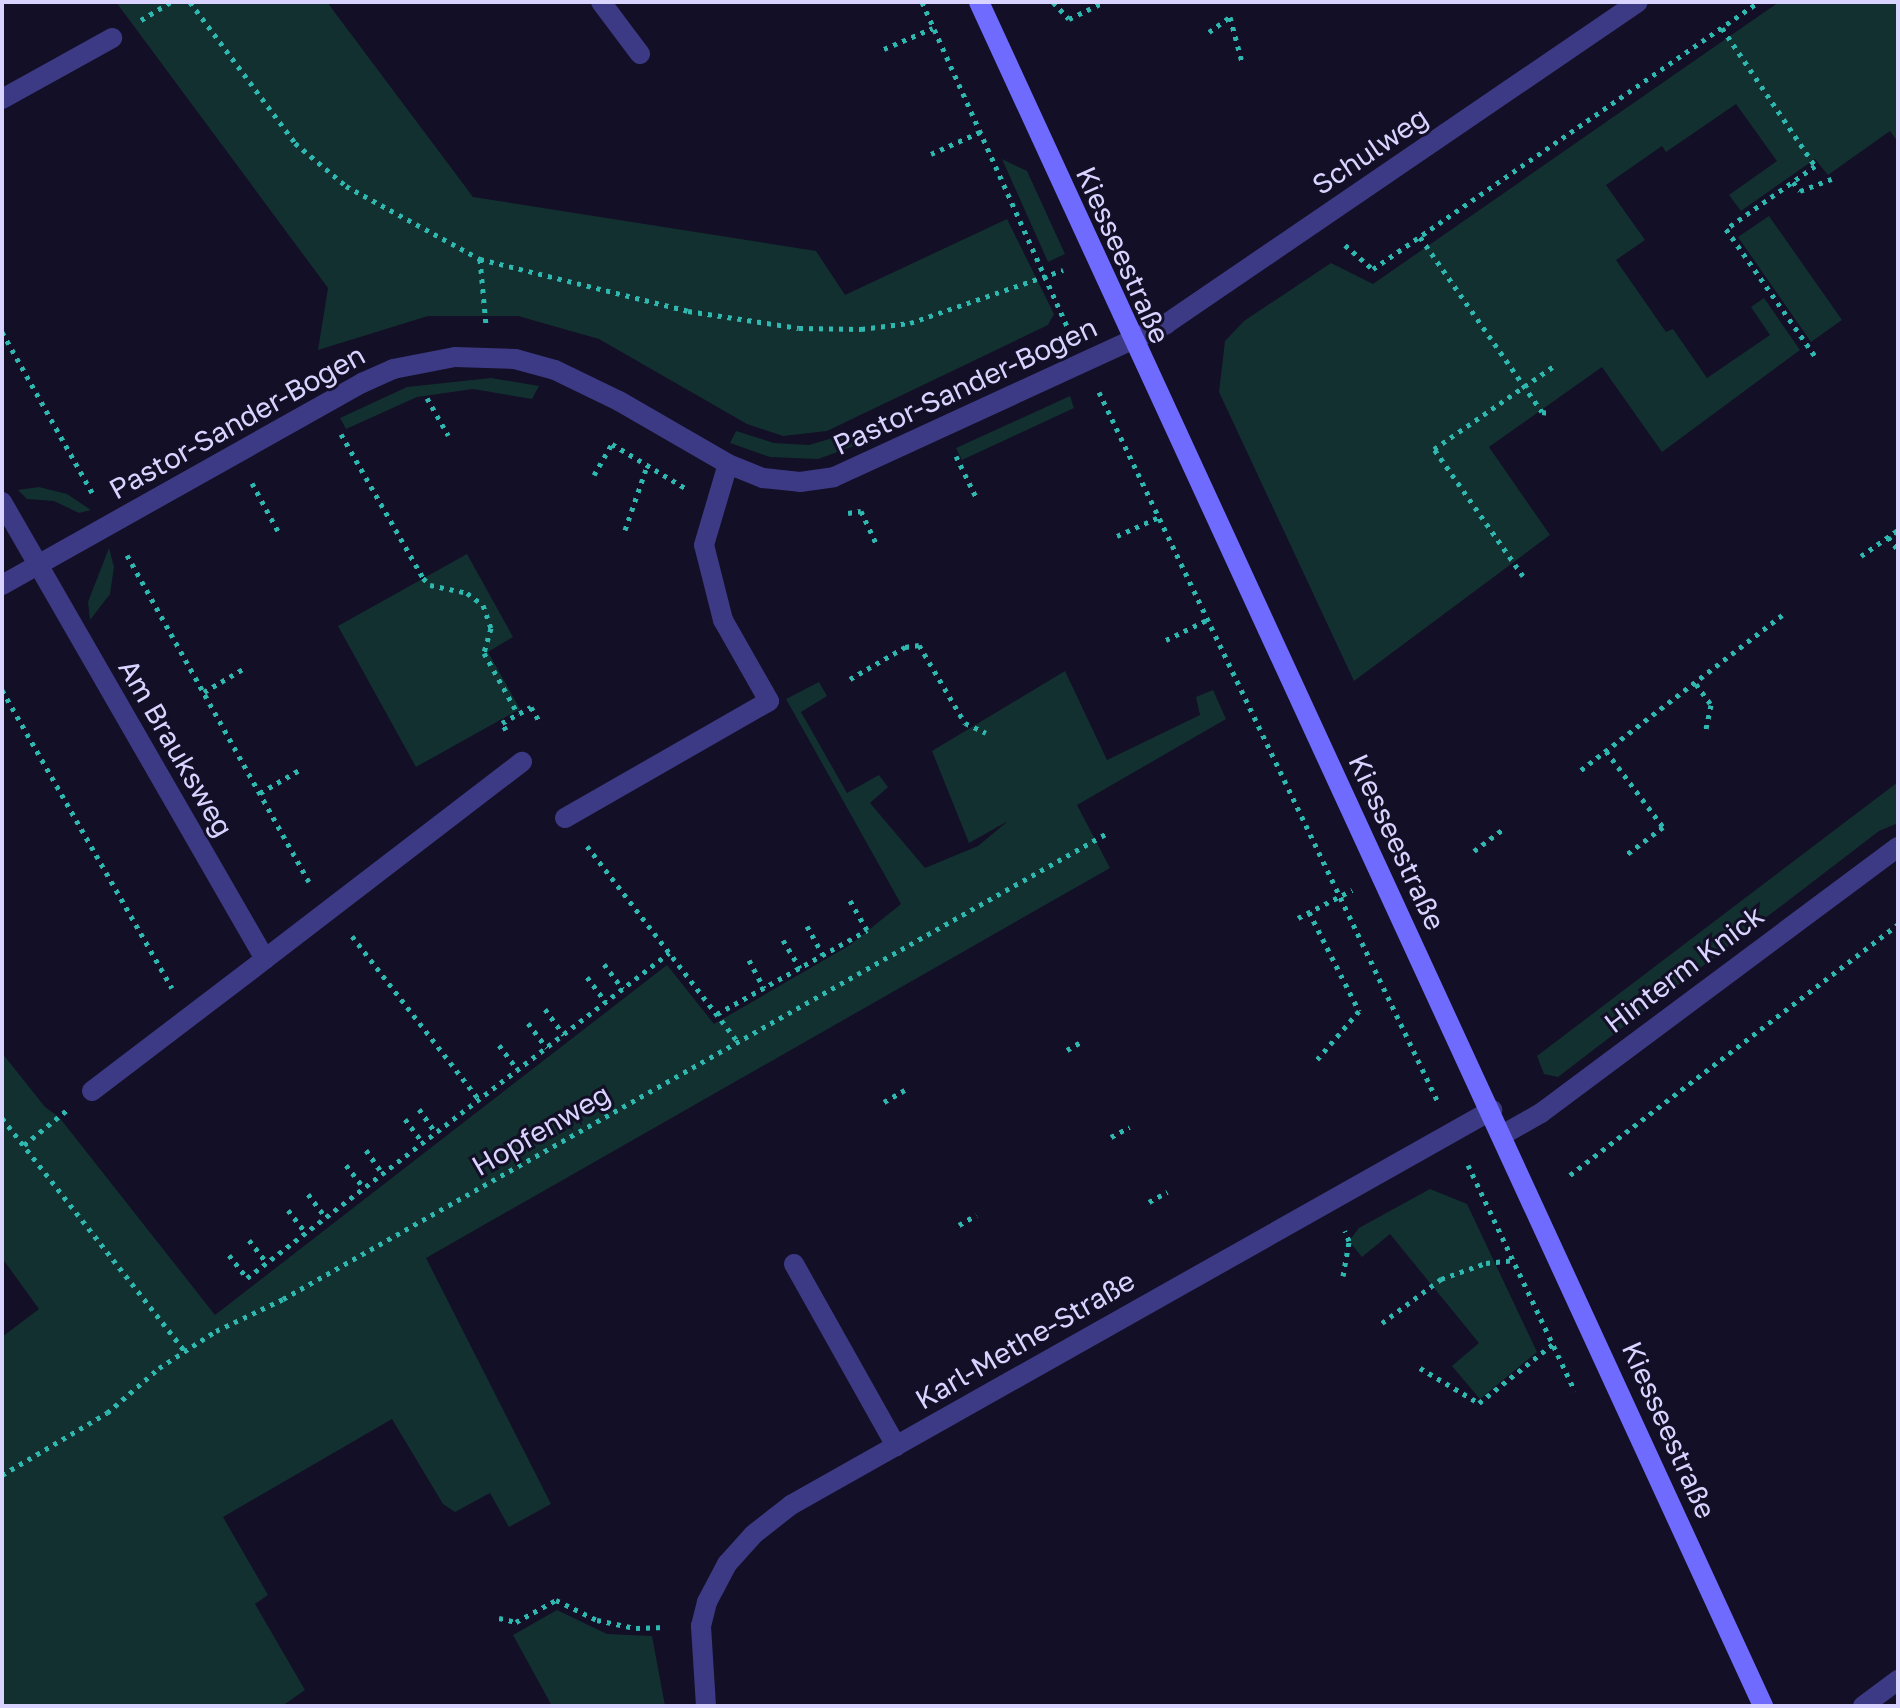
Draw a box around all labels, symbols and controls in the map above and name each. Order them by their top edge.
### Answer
street label: Schulweg [1306,100,1434,202]
street label: Kiesseestraße [1069,161,1177,349]
street label: Pastor-Sander-Bogen [828,310,1102,462]
street label: Pastor-Sander-Bogen [103,338,371,506]
street label: Am Brauksweg [112,653,240,843]
street label: Kiesseestraße [1342,749,1452,935]
street label: Hinterm Knick [1598,898,1770,1040]
street label: Hopfenweg [466,1077,616,1183]
street label: Karl-Methe-Straße [909,1264,1141,1416]
street label: Kiesseestraße [1615,1336,1723,1524]

